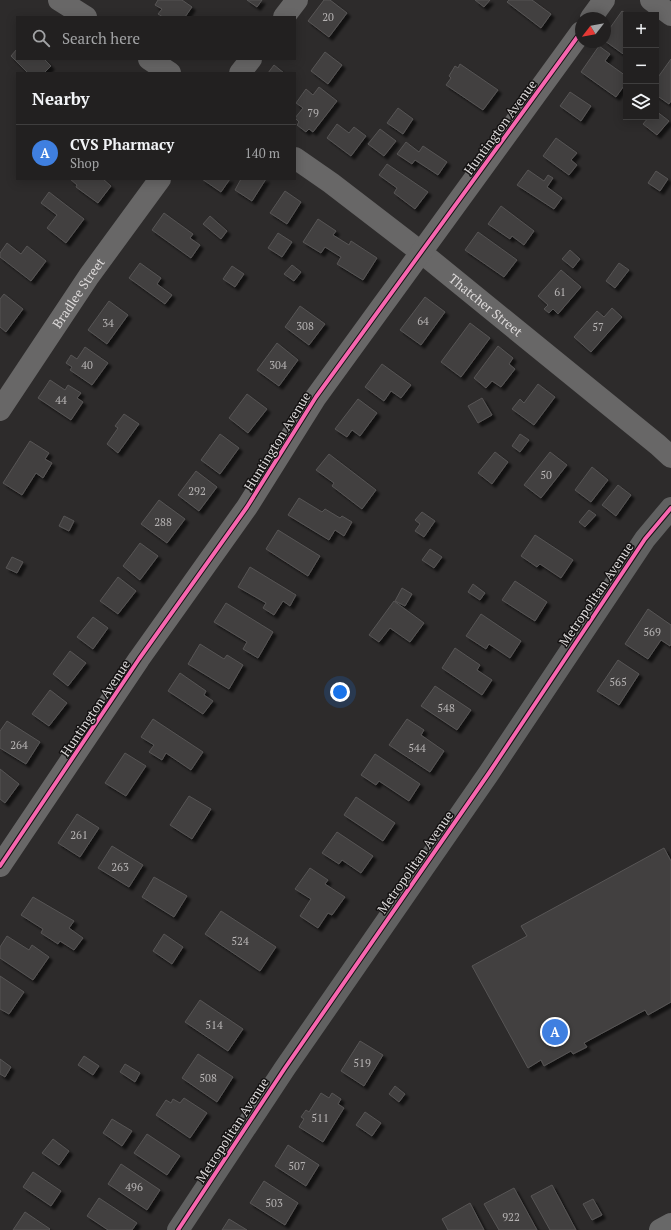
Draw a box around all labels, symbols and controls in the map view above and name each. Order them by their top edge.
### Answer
house number: 20 [322,10,334,24]
north arrow [575,12,611,48]
map controls [623,12,659,120]
button: + [623,12,659,48]
search box [16,16,296,60]
icon: search [30,27,52,49]
text: Search here [62,28,140,48]
button: − [623,48,659,84]
street label: Huntington Avenue [459,76,541,178]
button: layers [623,84,659,120]
text: Nearby [32,87,90,110]
house number: 79 [307,106,319,120]
text: CVS Pharmacy [70,134,174,154]
text: A [40,144,50,162]
text: 140 m [245,144,280,162]
text: Shop [70,154,99,172]
street label: Bradlee Street [48,254,109,332]
street label: Thatcher Street [445,270,527,341]
house number: 61 [554,285,566,299]
house number: 64 [417,314,429,328]
house number: 34 [102,316,114,330]
house number: 308 [296,319,314,333]
house number: 57 [592,320,604,334]
house number: 40 [81,358,93,372]
house number: 304 [269,358,287,372]
street label: Huntington Avenue [239,388,315,494]
house number: 44 [55,393,67,407]
house number: 50 [540,468,552,482]
house number: 292 [188,484,206,498]
house number: 288 [154,515,172,529]
street label: Metropolitan Avenue [554,538,638,650]
house number: 569 [643,625,661,639]
street label: Huntington Avenue [56,656,134,760]
house number: 565 [609,675,627,689]
your location [330,682,350,702]
house number: 548 [437,701,455,715]
house number: 264 [10,738,28,752]
house number: 544 [408,741,426,755]
street label: Metropolitan Avenue [373,807,457,917]
house number: 261 [70,828,88,842]
house number: 263 [111,860,129,874]
house number: 524 [231,934,249,948]
pin: A [542,1017,568,1047]
house number: 514 [205,1018,223,1032]
house number: 519 [353,1056,371,1070]
house number: 508 [199,1071,217,1085]
street label: Metropolitan Avenue [191,1074,273,1186]
house number: 511 [311,1111,329,1125]
house number: 507 [288,1159,306,1173]
house number: 496 [125,1180,143,1194]
house number: 503 [265,1196,283,1210]
house number: 922 [502,1210,520,1224]

